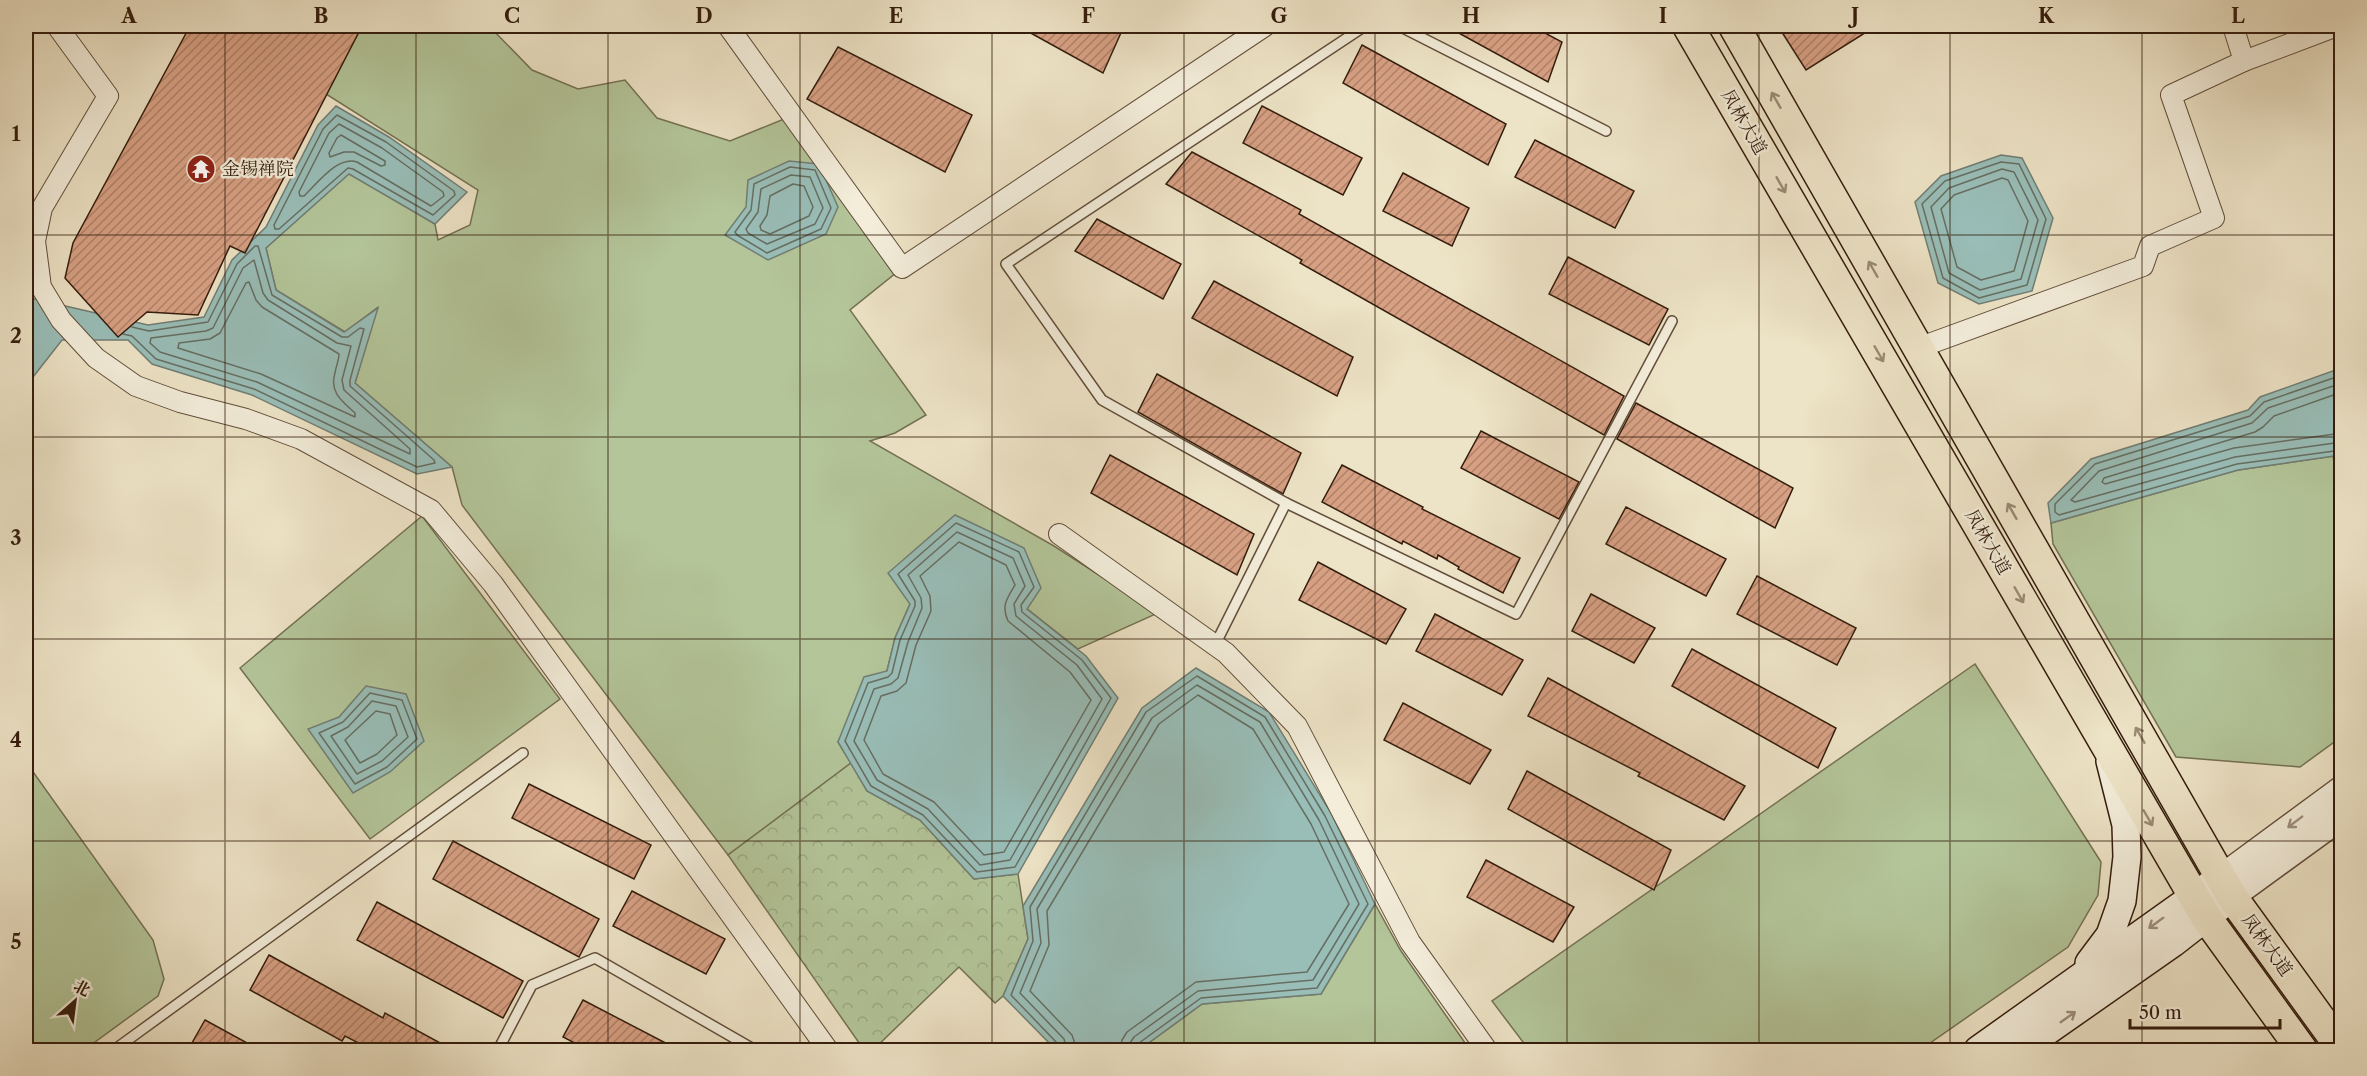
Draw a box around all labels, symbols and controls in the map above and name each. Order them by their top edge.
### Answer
text: A [120,4,137,28]
text: B [314,4,329,28]
text: C [504,4,520,28]
text: D [695,4,713,28]
text: E [889,4,903,28]
text: F [1081,4,1095,28]
text: G [1271,4,1288,28]
text: H [1462,4,1480,28]
text: I [1659,4,1667,28]
text: J [1847,4,1859,28]
text: K [2038,4,2055,28]
text: L [2231,4,2245,28]
street label: 凤林大道 [1716,85,1772,159]
one-way arrow [1770,92,1782,109]
text: 1 [12,122,21,146]
temple icon: 金锡禅院 [185,153,217,185]
place label: 金锡禅院 [222,158,294,180]
one-way arrow [1775,176,1787,193]
one-way arrow [1867,261,1879,278]
text: 2 [10,324,22,348]
one-way arrow [1873,345,1885,362]
one-way arrow [2005,503,2017,520]
street label: 凤林大道 [1960,505,2016,579]
text: 3 [10,526,22,550]
one-way arrow [2013,586,2025,603]
one-way arrow [2134,727,2146,744]
text: 4 [10,728,22,752]
one-way arrow [2143,809,2155,826]
one-way arrow [2287,816,2303,829]
street label: 凤林大道 [2237,909,2297,981]
one-way arrow [2149,917,2165,929]
text: 5 [10,930,22,954]
north arrow [45,971,105,1031]
text: 北 [70,975,94,1000]
scale bar [2130,992,2280,1030]
text: 50 m [2139,1002,2182,1024]
one-way arrow [2059,1011,2075,1023]

